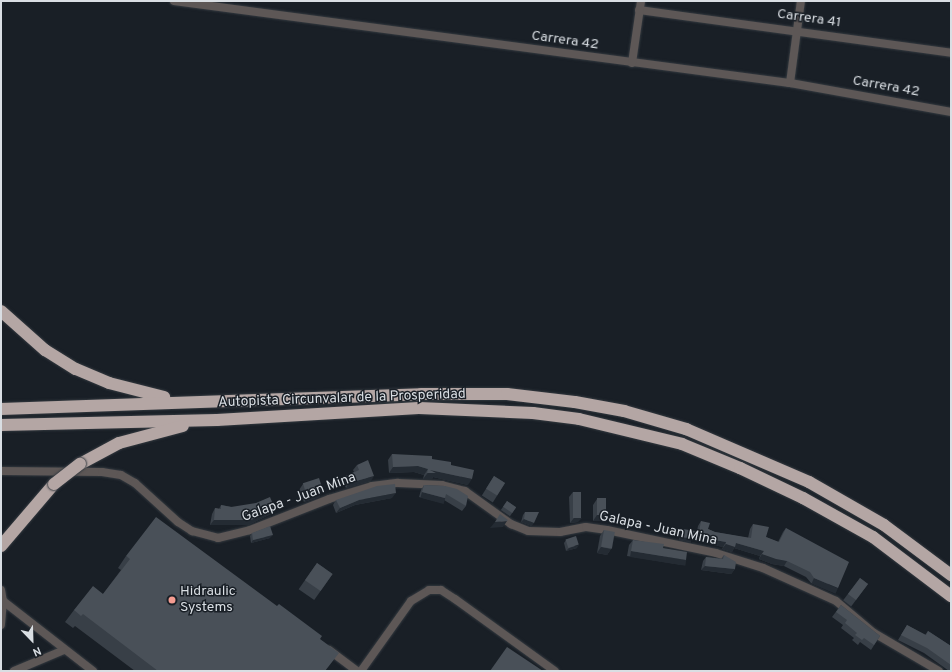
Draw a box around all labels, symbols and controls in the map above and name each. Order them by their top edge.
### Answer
street label: Carrera 41 [776,6,842,32]
street label: Carrera 42 [530,28,600,54]
street label: Carrera 42 [851,73,921,101]
street label: Autopista Circunvalar de la Prosperidad [218,386,466,412]
street label: Galapa - Juan Mina [240,470,358,526]
street label: Galapa - Juan Mina [597,508,719,550]
place label: Hidraulic Systems [180,584,236,616]
marker: Hidraulic Systems [167,595,177,605]
north arrow [12,620,52,660]
text: N [30,643,43,659]

